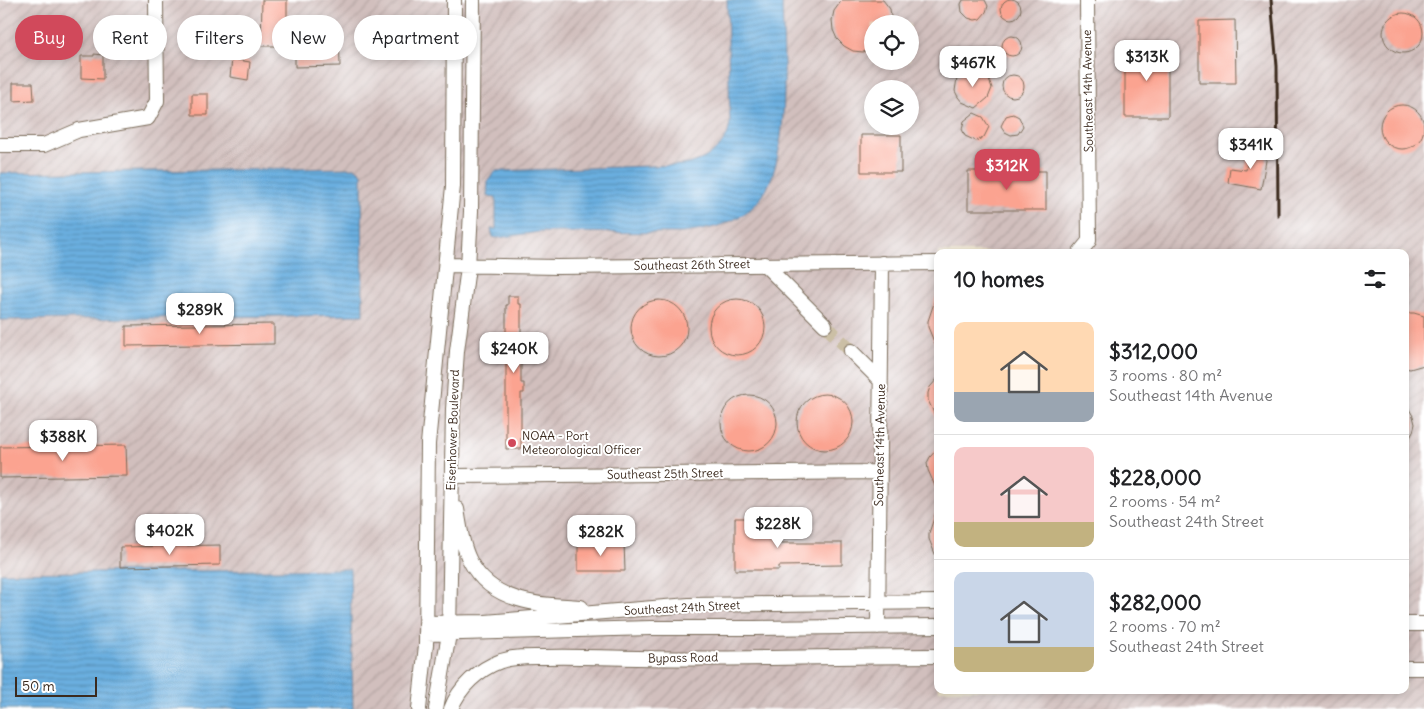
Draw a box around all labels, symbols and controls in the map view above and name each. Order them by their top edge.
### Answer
chip: Buy [15,15,83,60]
chip: Rent [93,15,167,60]
chip: Filters [177,15,262,60]
chip: New [272,15,344,60]
chip: Apartment [354,15,477,60]
map controls [864,15,919,135]
button: locate [864,15,919,70]
street label: Southeast 14th Avenue [1079,29,1096,153]
pin: $313K [1112,39,1182,82]
pin: $467K [938,46,1008,88]
text: $313K [1125,46,1169,66]
text: $467K [950,52,996,72]
button: layers [864,80,919,135]
pin: $341K [1216,128,1286,170]
text: $341K [1229,134,1273,154]
pin: $312K [972,148,1042,191]
text: $312K [986,155,1028,175]
street label: Southeast 26th Street [634,256,750,273]
icon: filters [1361,265,1389,293]
text: 10 homes [954,266,1044,293]
pin: $289K [165,292,235,335]
text: $289K [177,299,223,319]
pin: $240K [479,332,549,374]
text: $240K [490,338,538,358]
text: $312,000 [1109,338,1198,365]
icon: home [994,342,1054,402]
text: 3 rooms · 80 m² [1109,365,1222,385]
street label: Eisenhower Boulevard [443,369,462,491]
street label: Southeast 14th Avenue [871,383,888,507]
text: Southeast 14th Avenue [1109,385,1273,405]
pin: $388K [28,420,98,462]
text: $388K [40,426,86,446]
place label: NOAA - Port Meteorological Officer [522,428,641,457]
marker: NOAA - Port Meteorological Officer [506,437,518,449]
text: $228,000 [1109,464,1202,491]
street label: Southeast 25th Street [607,465,723,482]
icon: home [994,467,1054,527]
text: 2 rooms · 54 m² [1109,491,1221,511]
pin: $228K [743,506,813,549]
text: Southeast 24th Street [1109,511,1264,531]
text: $228K [755,513,801,533]
pin: $402K [135,514,205,556]
pin: $282K [566,514,636,557]
text: $402K [146,520,194,540]
text: $282K [578,521,624,541]
text: $282,000 [1109,589,1202,616]
icon: home [994,592,1054,652]
street label: Southeast 24th Street [624,597,740,618]
text: 2 rooms · 70 m² [1109,616,1221,636]
text: Southeast 24th Street [1109,636,1264,656]
street label: Bypass Road [648,649,718,666]
scale bar [15,674,98,697]
text: 50 m [22,677,55,695]

